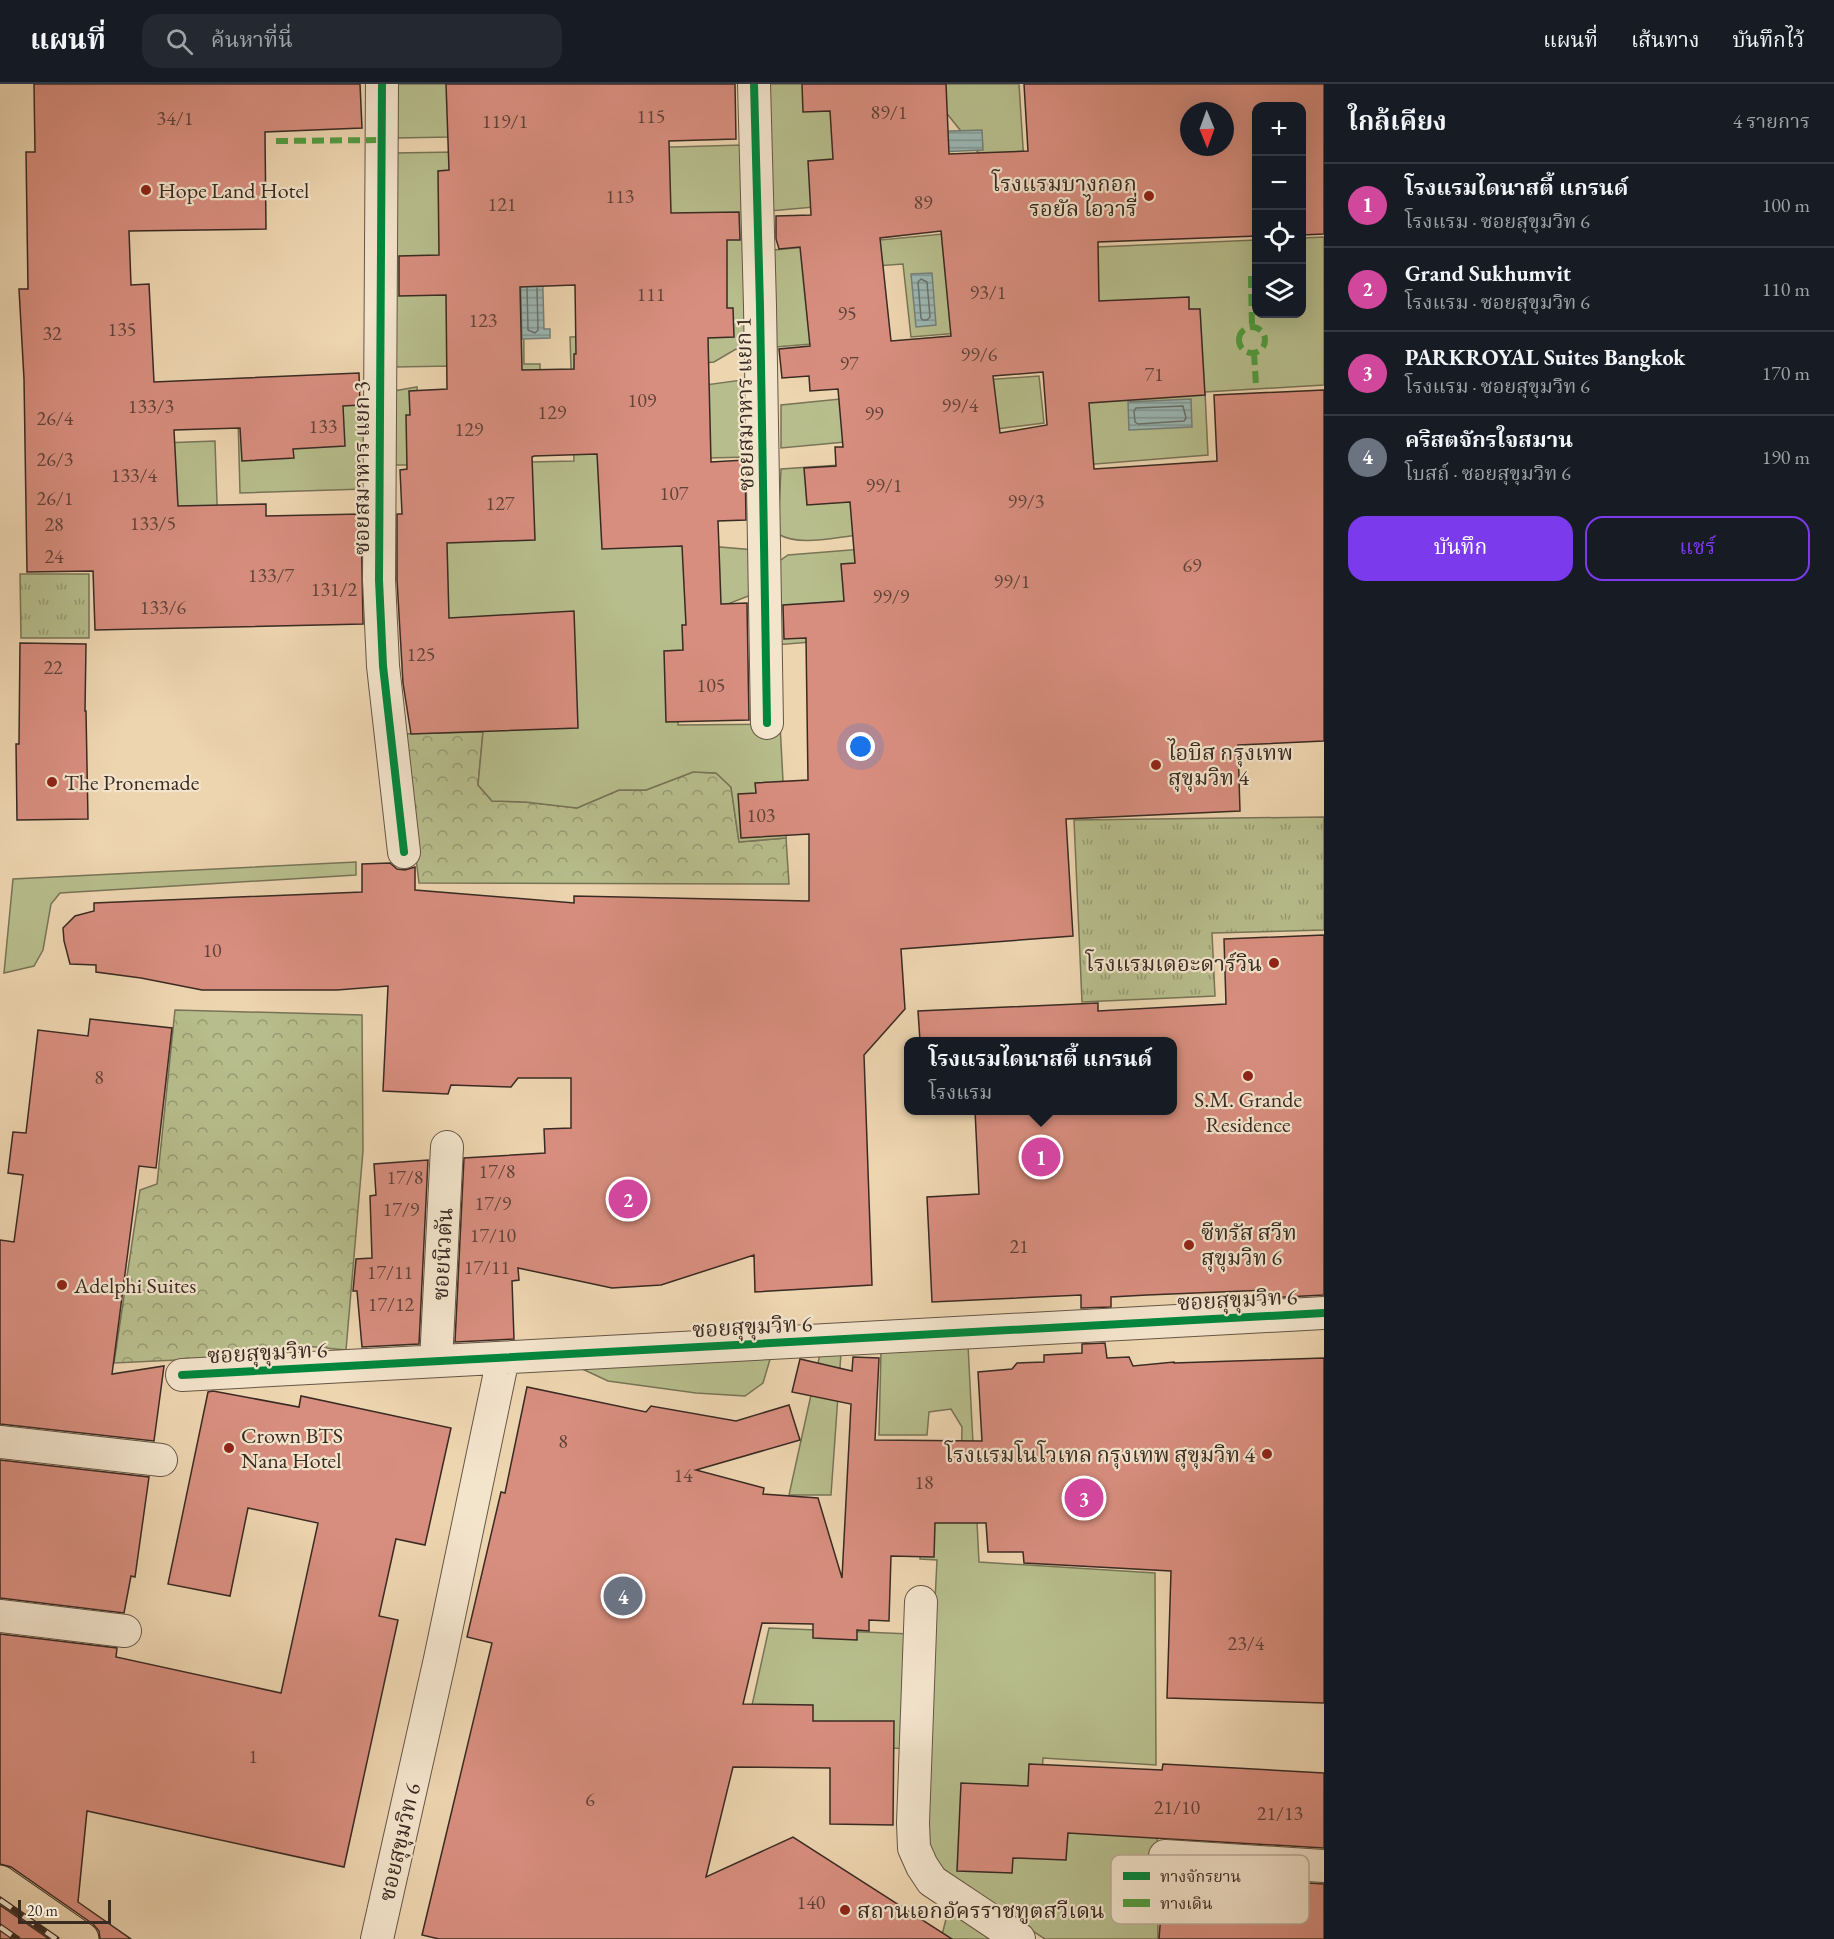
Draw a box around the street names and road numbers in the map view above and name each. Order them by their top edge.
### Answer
street label: ซอยสมาหาร แยก 1 [728,317,761,491]
street label: ซอยสมาหาร แยก 3 [347,381,376,555]
street label: ซอยนิวตัน [426,1207,459,1301]
street label: ซอยสุขุมวิท 6 [1176,1282,1298,1317]
street label: ซอยสุขุมวิท 6 [691,1309,813,1344]
street label: ซอยสุขุมวิท 6 [206,1335,328,1370]
street label: ซอยสุขุมวิท 6 [372,1780,427,1904]

